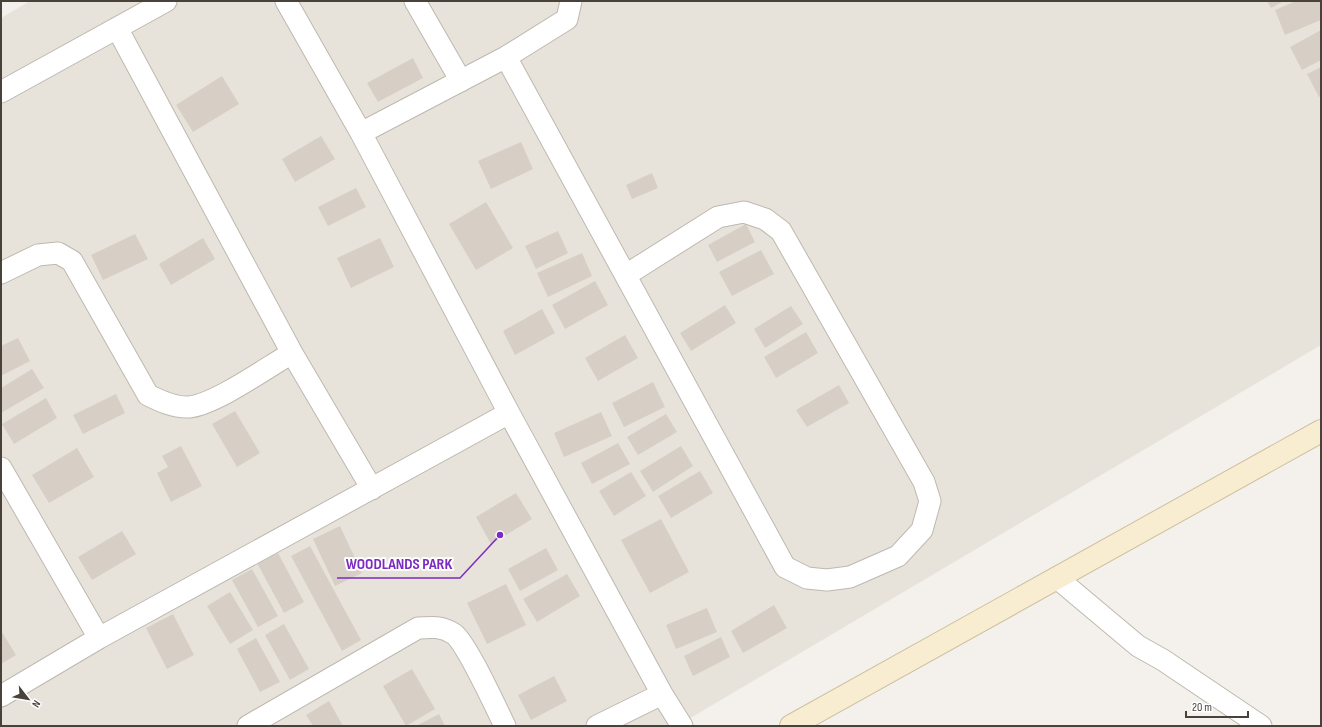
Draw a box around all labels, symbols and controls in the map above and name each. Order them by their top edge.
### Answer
callout: WOODLANDS PARK [337,550,460,578]
text: WOODLANDS PARK [346,555,452,574]
north arrow [8,679,48,719]
scale bar [1186,693,1248,719]
text: N [29,698,43,710]
text: 20 m [1192,700,1212,715]

